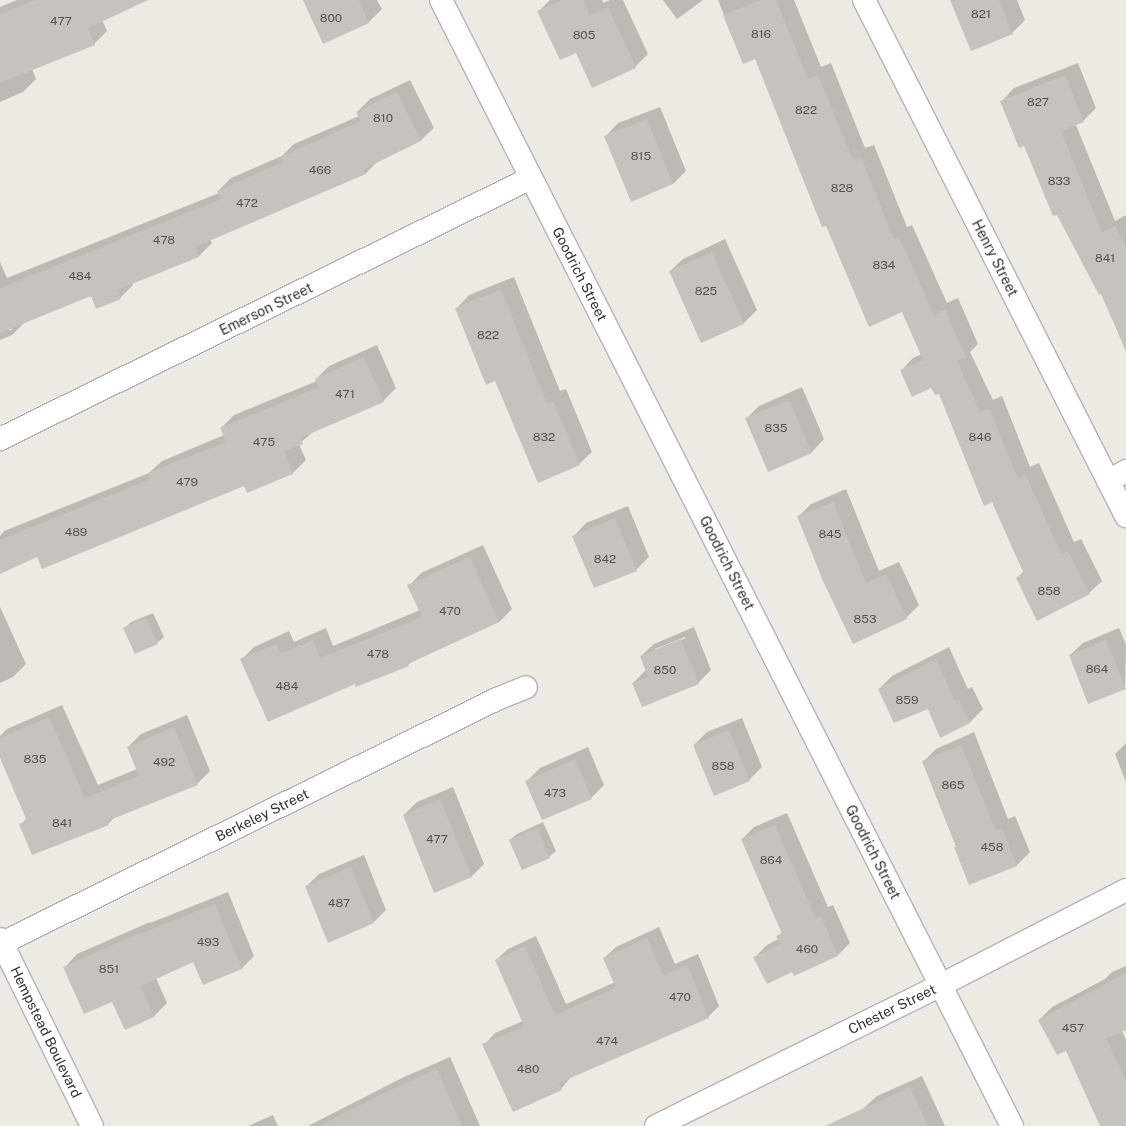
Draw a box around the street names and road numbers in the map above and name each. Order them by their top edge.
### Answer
street label: Henry Street [968,217,1022,299]
street label: Goodrich Street [549,224,611,324]
street label: Emerson Street [217,279,315,339]
street label: Goodrich Street [696,513,758,613]
street label: Berkeley Street [213,785,311,845]
street label: Goodrich Street [842,802,904,902]
street label: Hempstead Boulevard [7,964,85,1100]
street label: Chester Street [845,981,939,1037]

